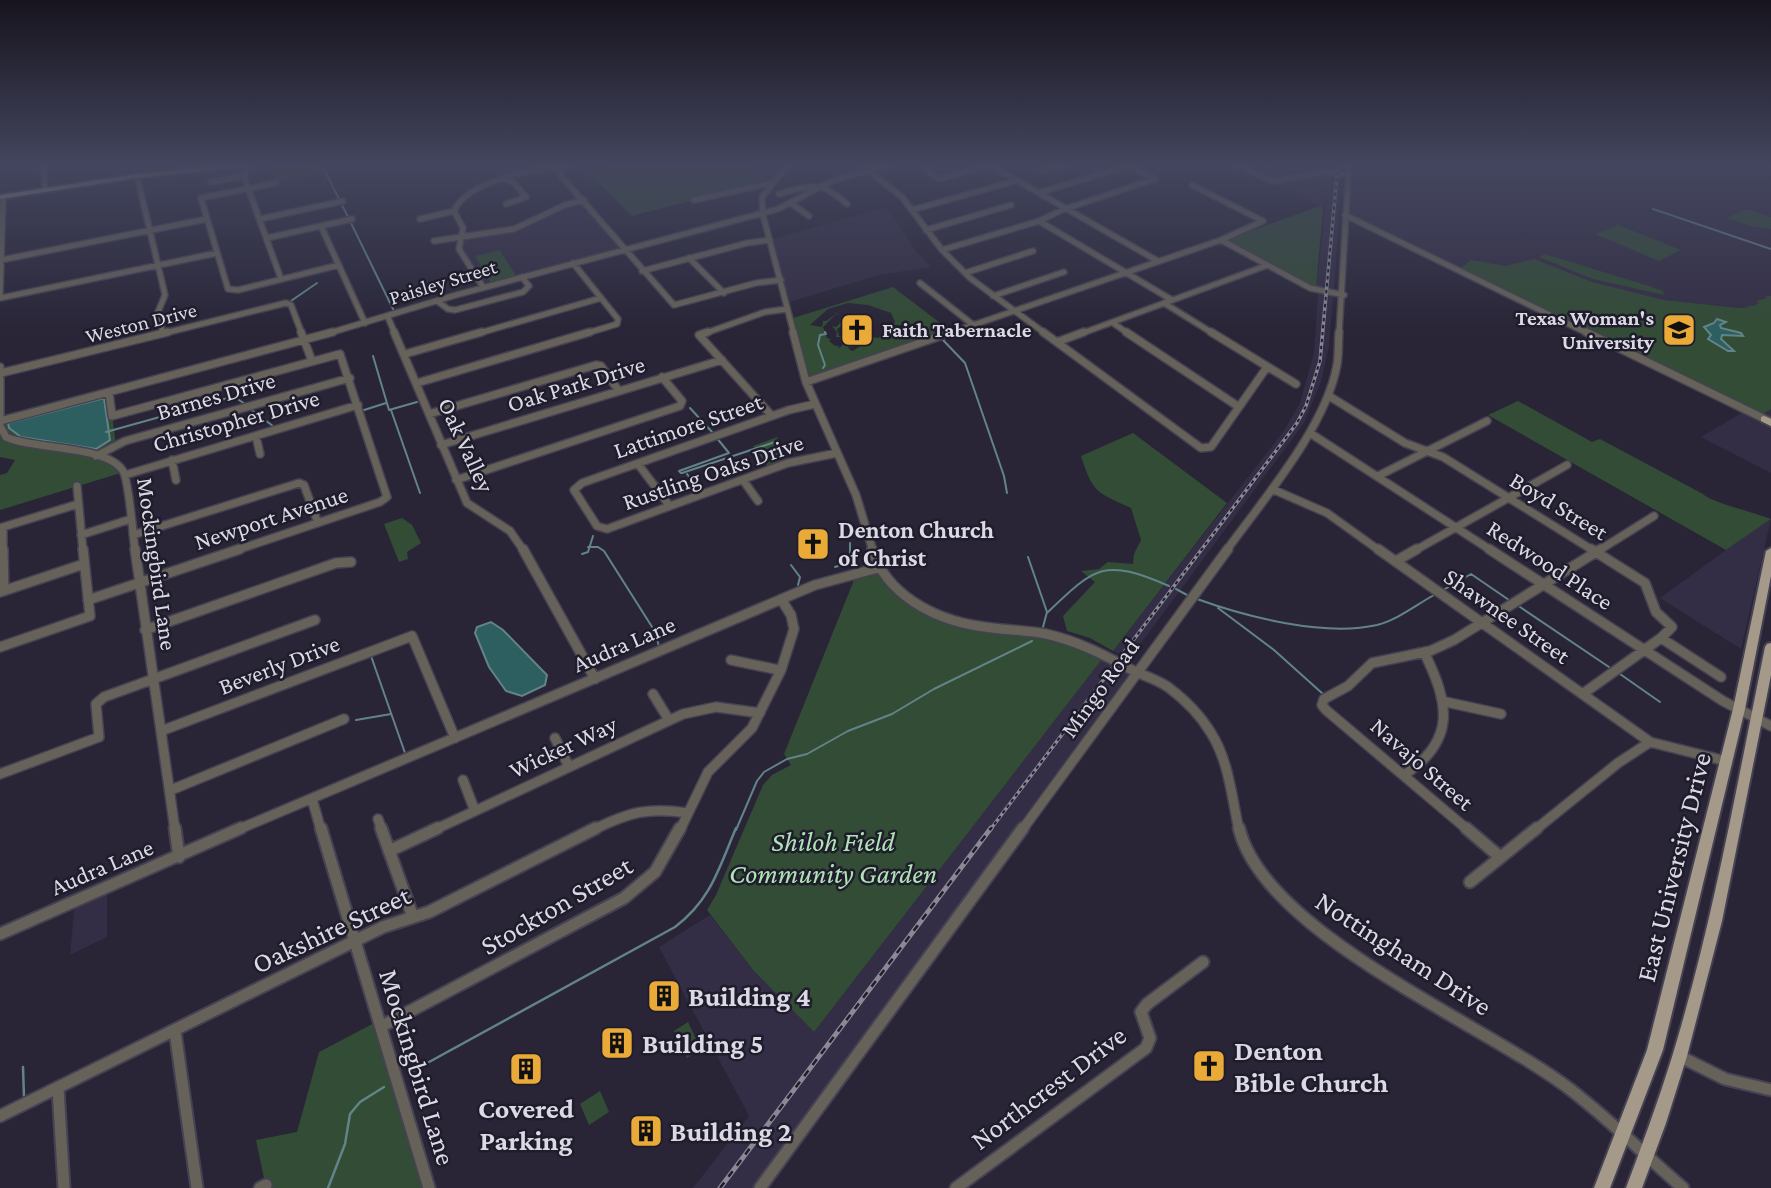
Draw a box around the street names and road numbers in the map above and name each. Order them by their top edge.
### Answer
street label: Paisley Street [386,254,501,310]
street label: Weston Drive [83,298,199,348]
street label: Oak Park Drive [504,350,648,417]
street label: Barnes Drive [153,366,278,425]
street label: Christopher Drive [149,384,322,457]
street label: Lattimore Street [610,387,767,464]
street label: Oak Valley [433,393,500,497]
street label: Rustling Oaks Drive [619,428,807,515]
street label: Boyd Street [1506,466,1614,546]
street label: Mockingbird Lane [132,476,183,652]
street label: Newport Avenue [191,480,351,555]
street label: Redwood Place [1482,514,1618,615]
street label: Shawnee Street [1439,562,1576,670]
street label: Audra Lane [568,610,679,677]
street label: Beverly Drive [214,629,343,700]
street label: Mingo Road [1055,633,1145,742]
street label: Wicker Way [505,709,622,783]
street label: Navajo Street [1366,712,1480,816]
street label: East University Drive [1630,749,1717,985]
street label: Audra Lane [46,833,157,900]
street label: Stockton Street [475,849,638,961]
street label: Oakshire Street [247,879,416,980]
street label: Nottingham Drive [1310,885,1497,1022]
street label: Mockingbird Lane [373,965,462,1169]
street label: Northcrest Drive [965,1019,1132,1156]

